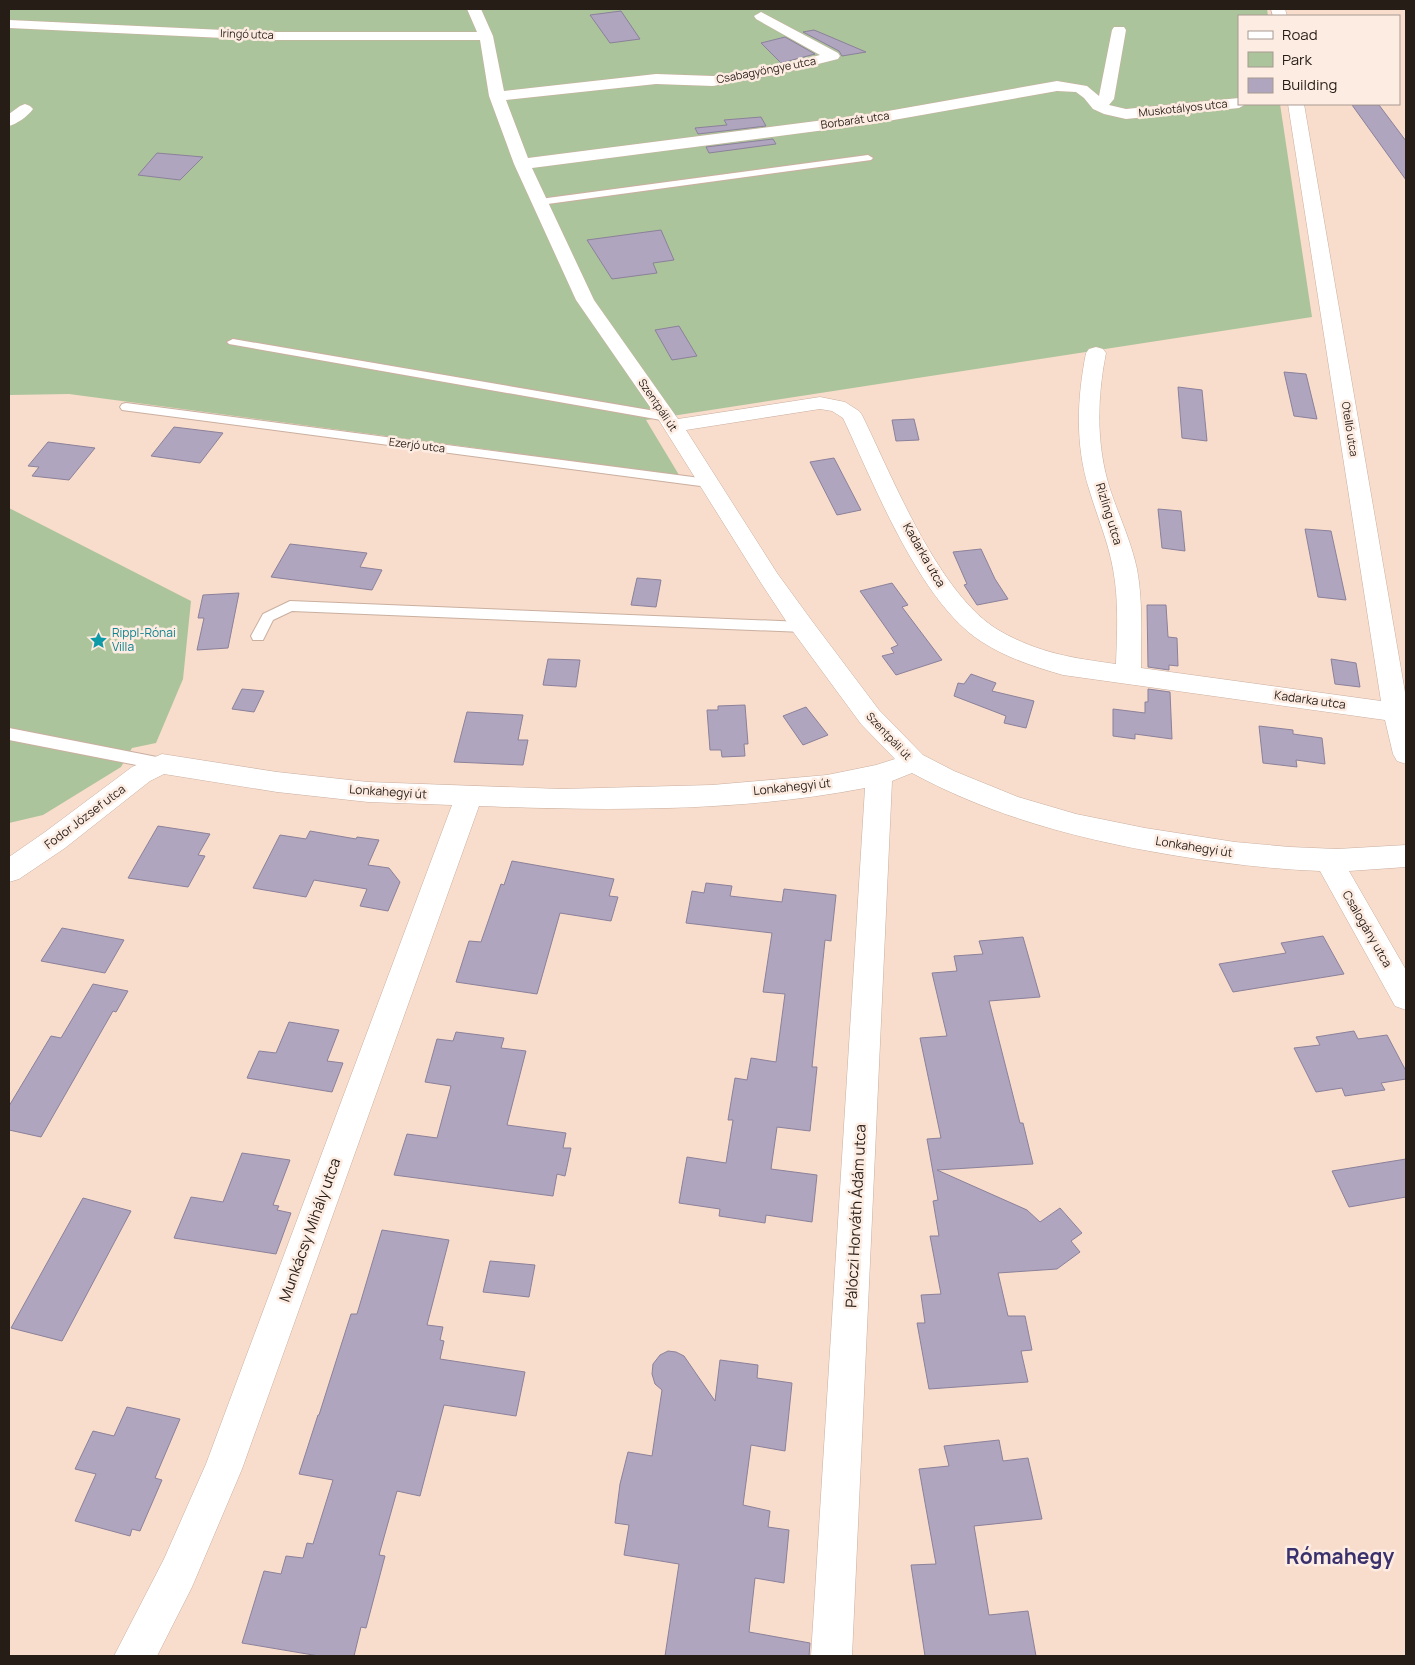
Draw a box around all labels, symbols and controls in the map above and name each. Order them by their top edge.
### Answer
legend [1238,15,1400,105]
text: Road [1282,24,1318,45]
street label: Iringó utca [220,25,274,42]
text: Park [1282,49,1312,70]
street label: Csabagyöngye utca [715,52,817,87]
text: Building [1282,74,1337,95]
street label: Muskotályos utca [1138,95,1228,120]
street label: Borbarát utca [820,107,890,132]
street label: Szentpáli út [635,376,681,434]
street label: Otelló utca [1339,400,1362,457]
street label: Ezerjó utca [388,434,446,455]
street label: Rizling utca [1092,481,1127,547]
street label: Kadarka utca [899,519,950,590]
place label: Rippl-Rónai Villa [112,624,176,655]
place icon: Rippl-Rónai Villa [88,630,108,650]
street label: Kadarka utca [1273,686,1347,713]
street label: Szentpáli út [863,709,915,763]
street label: Lonkahegyi út [752,774,832,799]
street label: Fodor József utca [41,780,129,853]
street label: Lonkahegyi út [349,780,428,803]
street label: Lonkahegyi út [1154,832,1234,861]
street label: Csalogány utca [1339,887,1396,970]
street label: Pálóczi Horváth Ádám utca [840,1124,871,1308]
street label: Munkácsy Mihály utca [274,1155,345,1305]
district label: Rómahegy [1286,1542,1394,1570]

